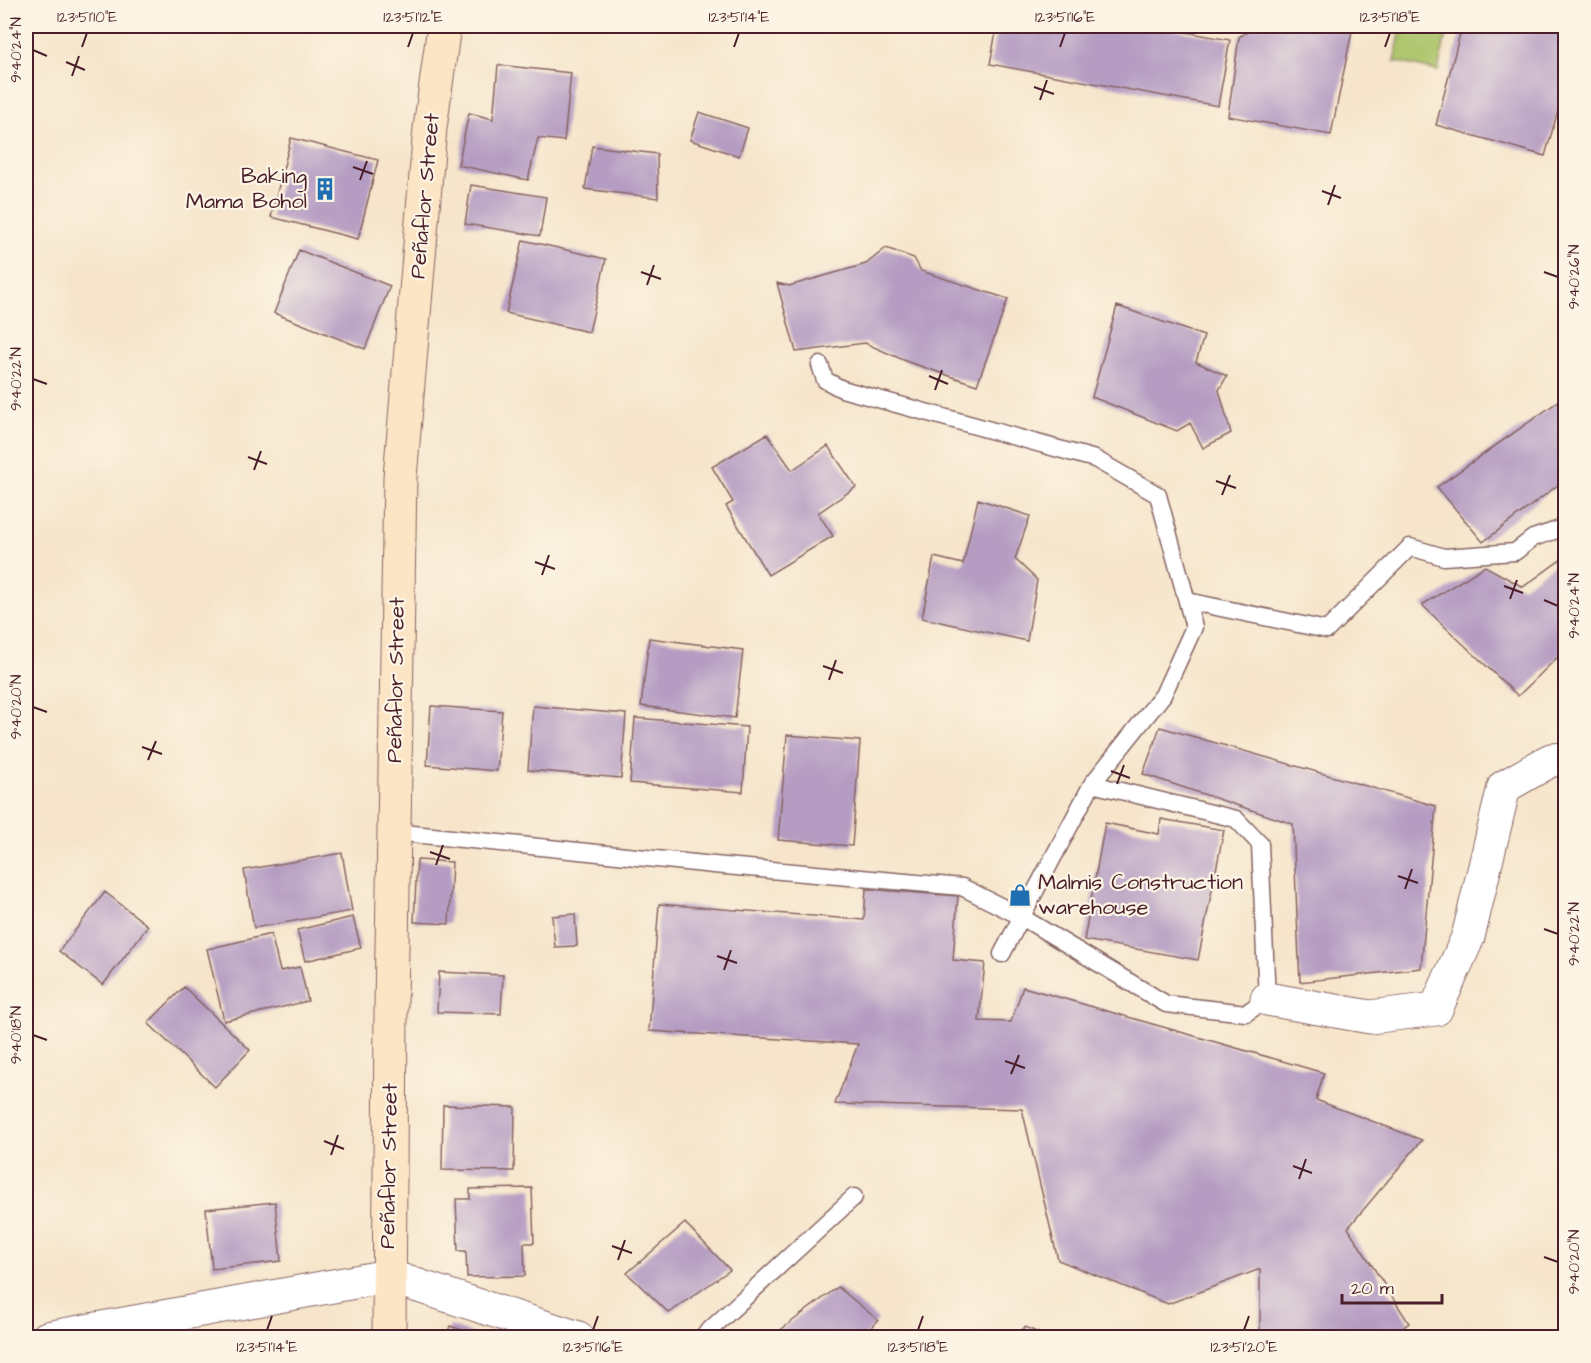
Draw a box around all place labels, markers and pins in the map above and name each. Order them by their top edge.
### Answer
place label: Baking Mama Bohol [186,161,307,217]
building icon: Baking Mama Bohol [312,176,338,202]
place label: Malmis Construction warehouse [1038,867,1243,923]
shop icon: Malmis Construction warehouse [1007,882,1033,908]

